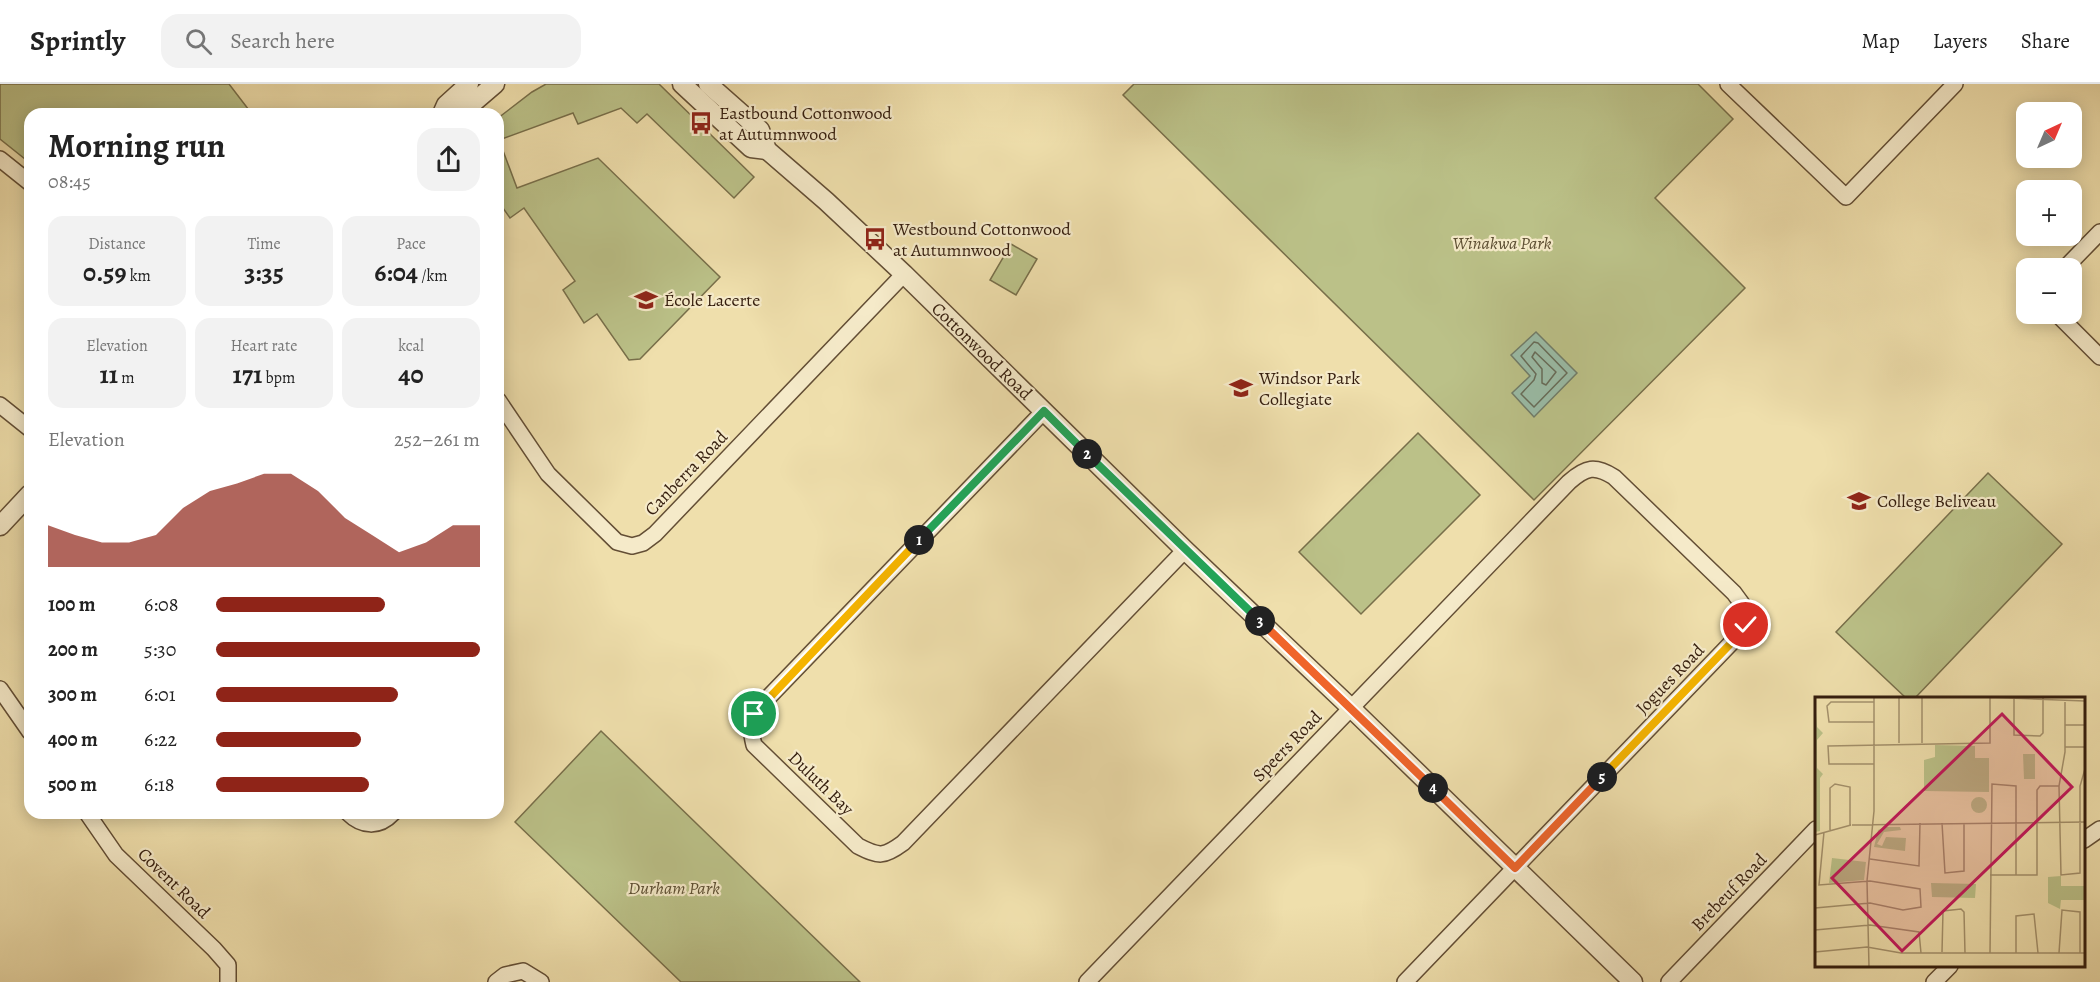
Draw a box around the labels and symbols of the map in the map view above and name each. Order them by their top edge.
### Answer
place label: Eastbound Cottonwood at Autumnwood [719,101,892,146]
north arrow [2016,102,2082,168]
bus stop icon: Eastbound Cottonwood at Autumnwood [688,110,714,136]
place label: Westbound Cottonwood at Autumnwood [892,217,1071,262]
bus stop icon: Westbound Cottonwood at Autumnwood [862,226,888,252]
park label: Winakwa Park [1452,231,1552,255]
school or university icon: École Lacerte [633,287,659,313]
place label: École Lacerte [664,288,760,312]
street label: Cottonwood Road [926,297,1038,405]
place label: Windsor Park Collegiate [1258,366,1360,411]
school or university icon: Windsor Park Collegiate [1228,375,1254,401]
street label: Canberra Road [639,425,733,521]
pin: 2 [1072,439,1102,469]
school or university icon: College Beliveau [1846,488,1872,514]
place label: College Beliveau [1877,489,1996,513]
pin: 1 [904,525,934,555]
pin [1720,599,1771,650]
pin: 3 [1245,606,1275,636]
street label: Jogues Road [1630,638,1710,719]
pin [728,688,779,739]
inset map [1815,697,2085,967]
street label: Speers Road [1247,705,1327,787]
street label: Duluth Bay [783,746,860,821]
pin: 5 [1587,762,1617,792]
pin: 4 [1418,773,1448,803]
street label: Covent Road [132,842,216,924]
street label: Brebeuf Road [1686,848,1772,936]
park label: Durham Park [628,876,720,900]

